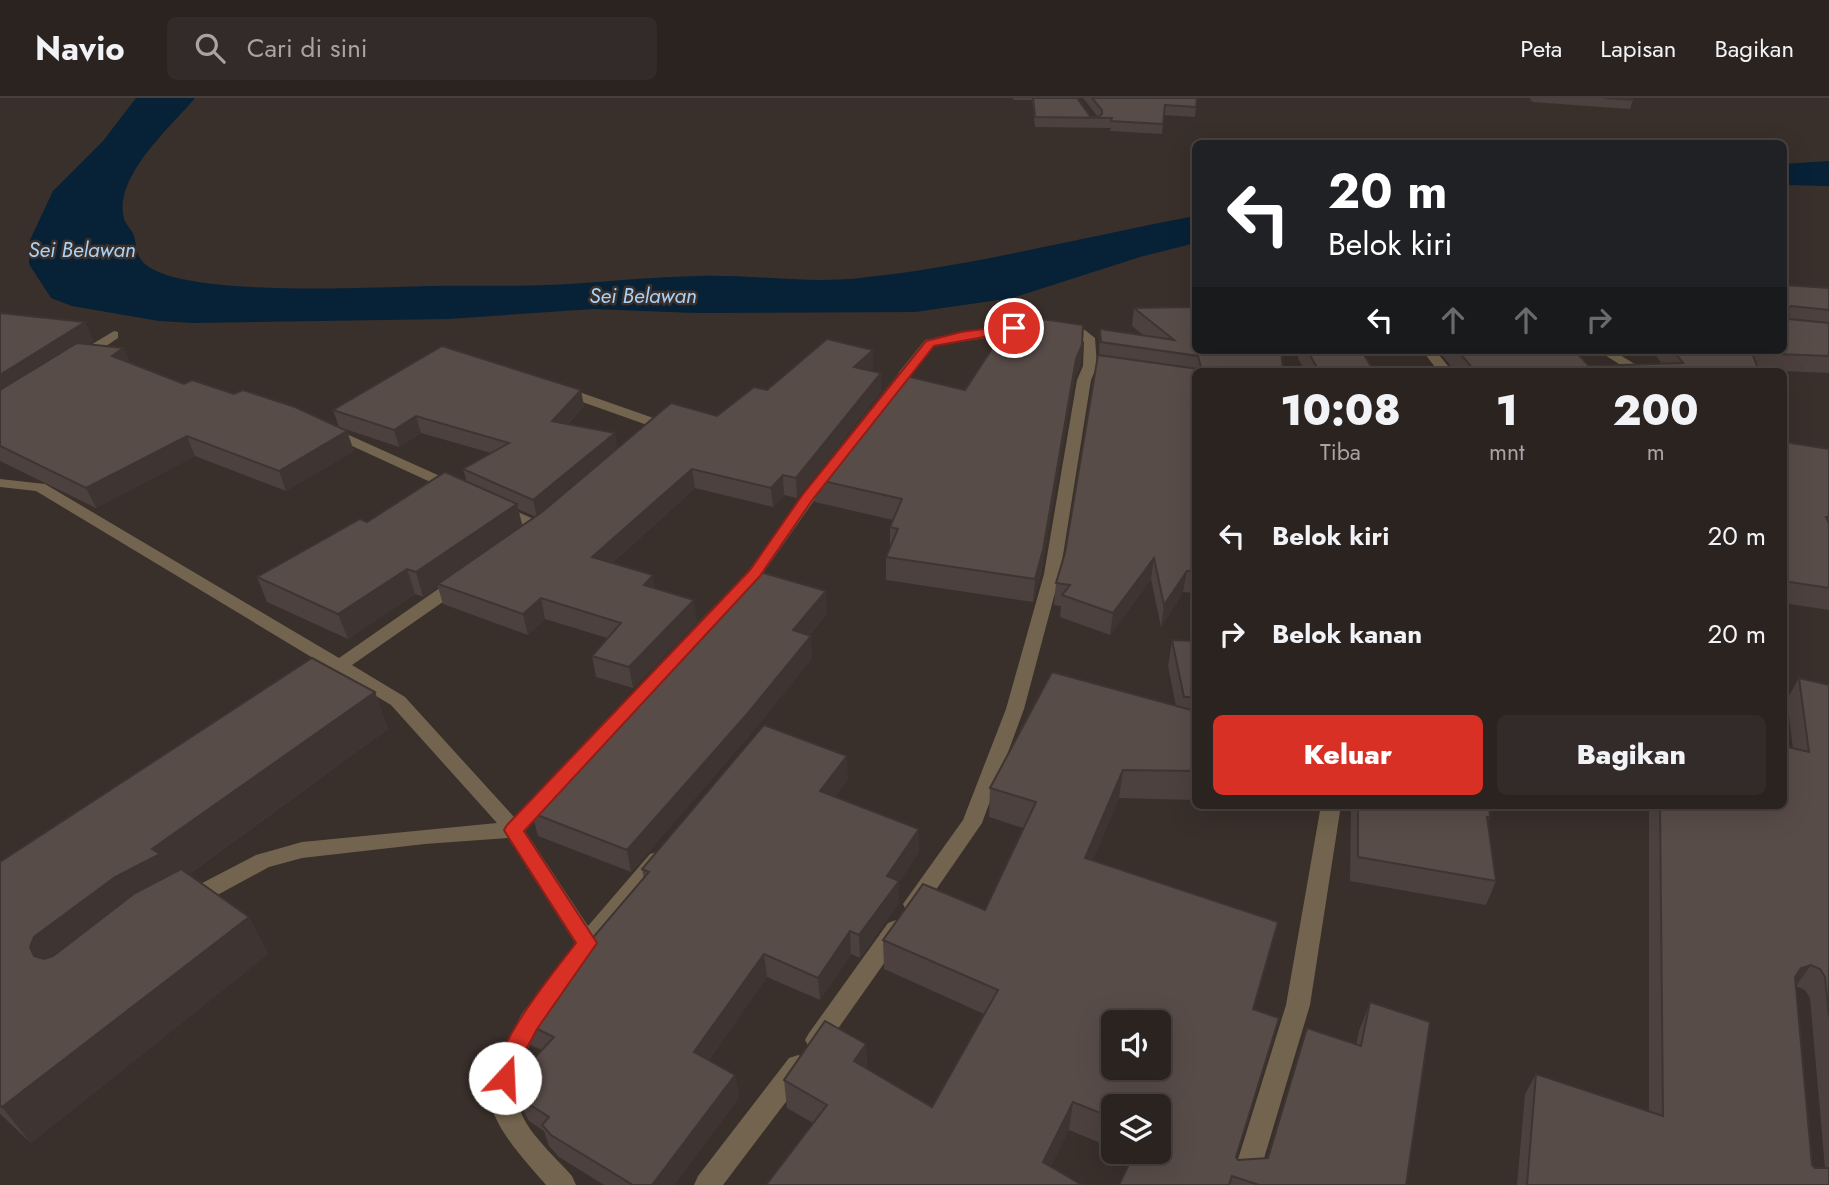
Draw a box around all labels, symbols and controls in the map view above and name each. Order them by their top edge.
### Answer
search box [167,17,657,80]
text: Navio [35,25,125,72]
icon: search [191,29,229,67]
text: Cari di sini [247,29,368,67]
text: Peta [1520,31,1562,66]
text: Lapisan [1600,31,1676,66]
text: Bagikan [1714,31,1794,66]
text: 20 m [1328,156,1447,226]
icon: left [1213,168,1304,259]
text: Belok kiri [1328,221,1453,267]
water label: Sei Belawan [28,235,136,265]
water label: Sei Belawan [589,281,697,311]
pin [984,298,1044,358]
icon: left [1361,301,1399,339]
icon: ahead [1434,301,1472,339]
icon: ahead [1507,301,1545,339]
icon: right [1580,301,1618,339]
icon: arrive [995,309,1033,347]
text: 10:08 [1280,380,1401,441]
text: 1 [1496,380,1518,441]
text: 200 [1613,380,1699,441]
text: Tiba [1320,435,1361,469]
text: mnt [1489,435,1525,469]
text: m [1647,435,1665,469]
icon: left [1213,517,1251,555]
text: Belok kiri [1272,517,1389,555]
text: 20 m [1708,517,1766,555]
icon: right [1213,615,1251,653]
text: Belok kanan [1272,615,1422,653]
text: 20 m [1708,615,1766,653]
button: Keluar [1213,715,1483,795]
button: Bagikan [1497,715,1766,795]
map controls [1101,1010,1171,1164]
button: sound [1101,1010,1171,1080]
position arrow [468,1041,542,1115]
button: layers [1101,1094,1171,1164]

